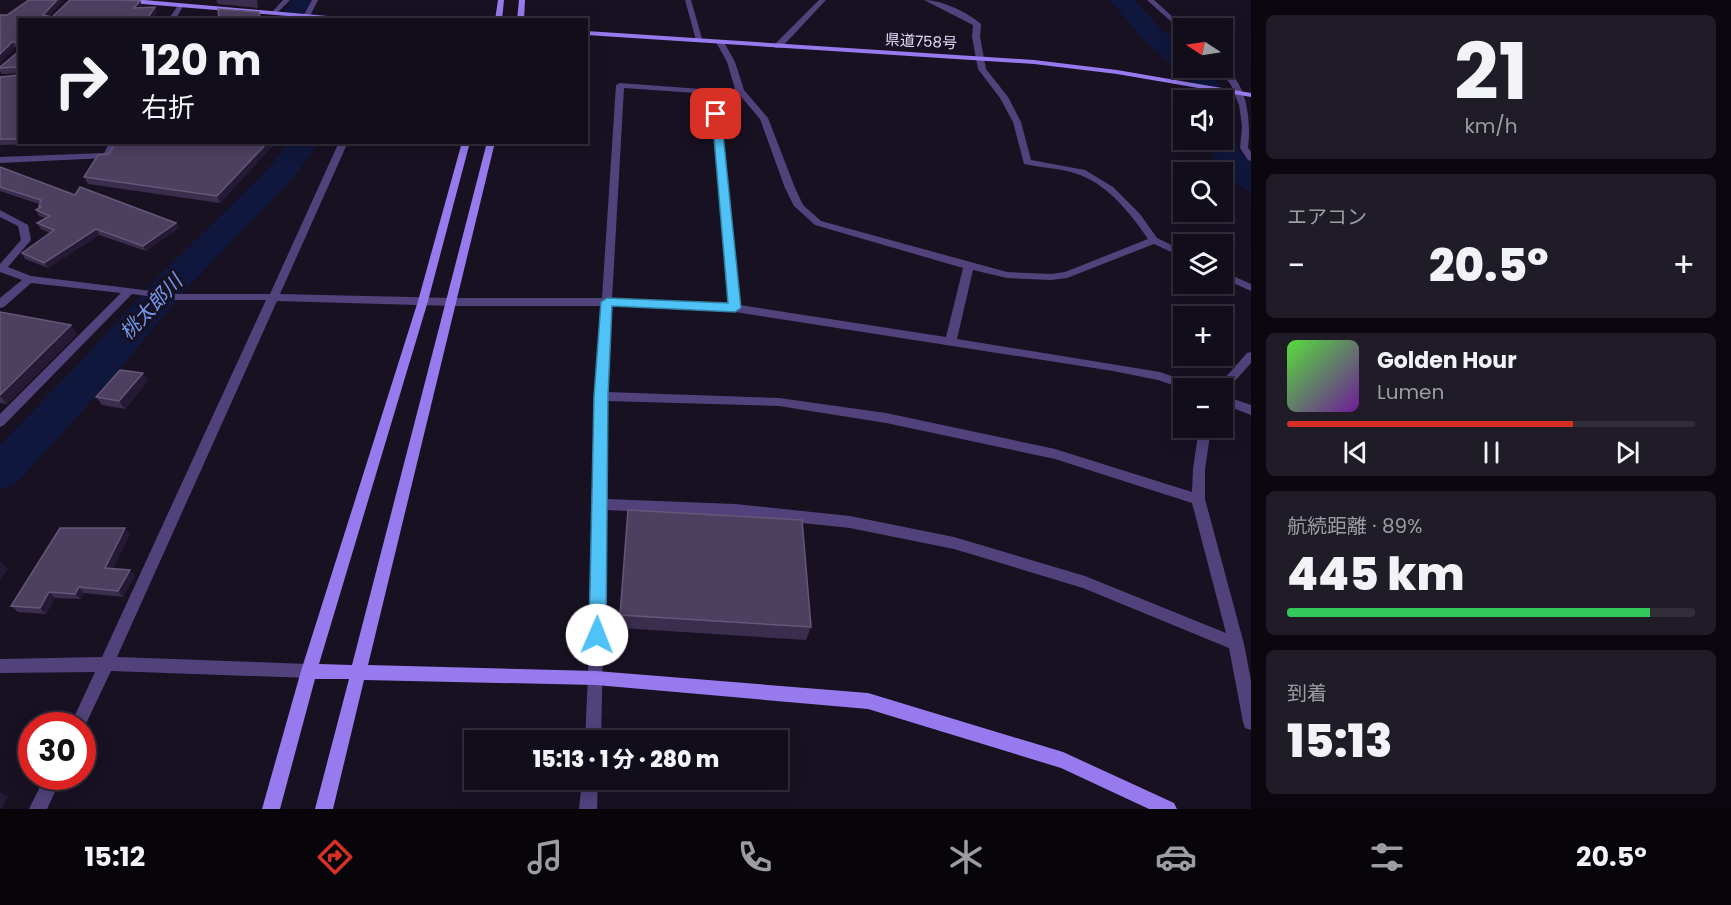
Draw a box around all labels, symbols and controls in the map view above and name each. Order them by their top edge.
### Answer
text: 21 [1454,17,1528,126]
north arrow [1173,18,1233,78]
map controls [1173,18,1233,438]
street label: 県道758号 [884,29,958,53]
text: 120 m [141,31,262,90]
icon: right [42,42,120,120]
pin [690,88,741,139]
text: 右折 [141,89,195,126]
button: sound [1173,90,1233,150]
icon: arrive [699,97,732,130]
text: km/h [1464,112,1518,140]
button: search [1173,162,1233,222]
text: エアコン [1287,203,1367,231]
button: layers [1173,234,1233,294]
text: 20.5° [1429,234,1549,297]
text: − [1287,242,1305,289]
text: + [1672,242,1695,289]
water label: 桃太郎川 [113,267,190,346]
button: + [1173,306,1233,366]
text: Golden Hour [1377,345,1517,376]
button: − [1173,378,1233,438]
text: Lumen [1377,378,1444,406]
icon: previous [1339,436,1372,469]
icon: pause [1475,436,1508,469]
icon: next [1611,436,1644,469]
text: 航続距離 · 89% [1287,512,1422,540]
text: 445 km [1287,543,1464,606]
position arrow [565,603,629,667]
text: 到着 [1287,679,1327,707]
text: 15:13 [1287,710,1392,773]
speed limit sign: 30 [18,712,96,790]
text: 15:13 · 1 分 · 280 m [533,744,719,775]
icon: directions [314,836,356,878]
icon: music [524,836,566,878]
icon: phone [734,836,776,878]
icon: climate [945,836,987,878]
icon: car [1155,836,1197,878]
icon: filters [1366,836,1408,878]
text: 15:12 [84,838,145,875]
text: 20.5° [1576,838,1647,875]

